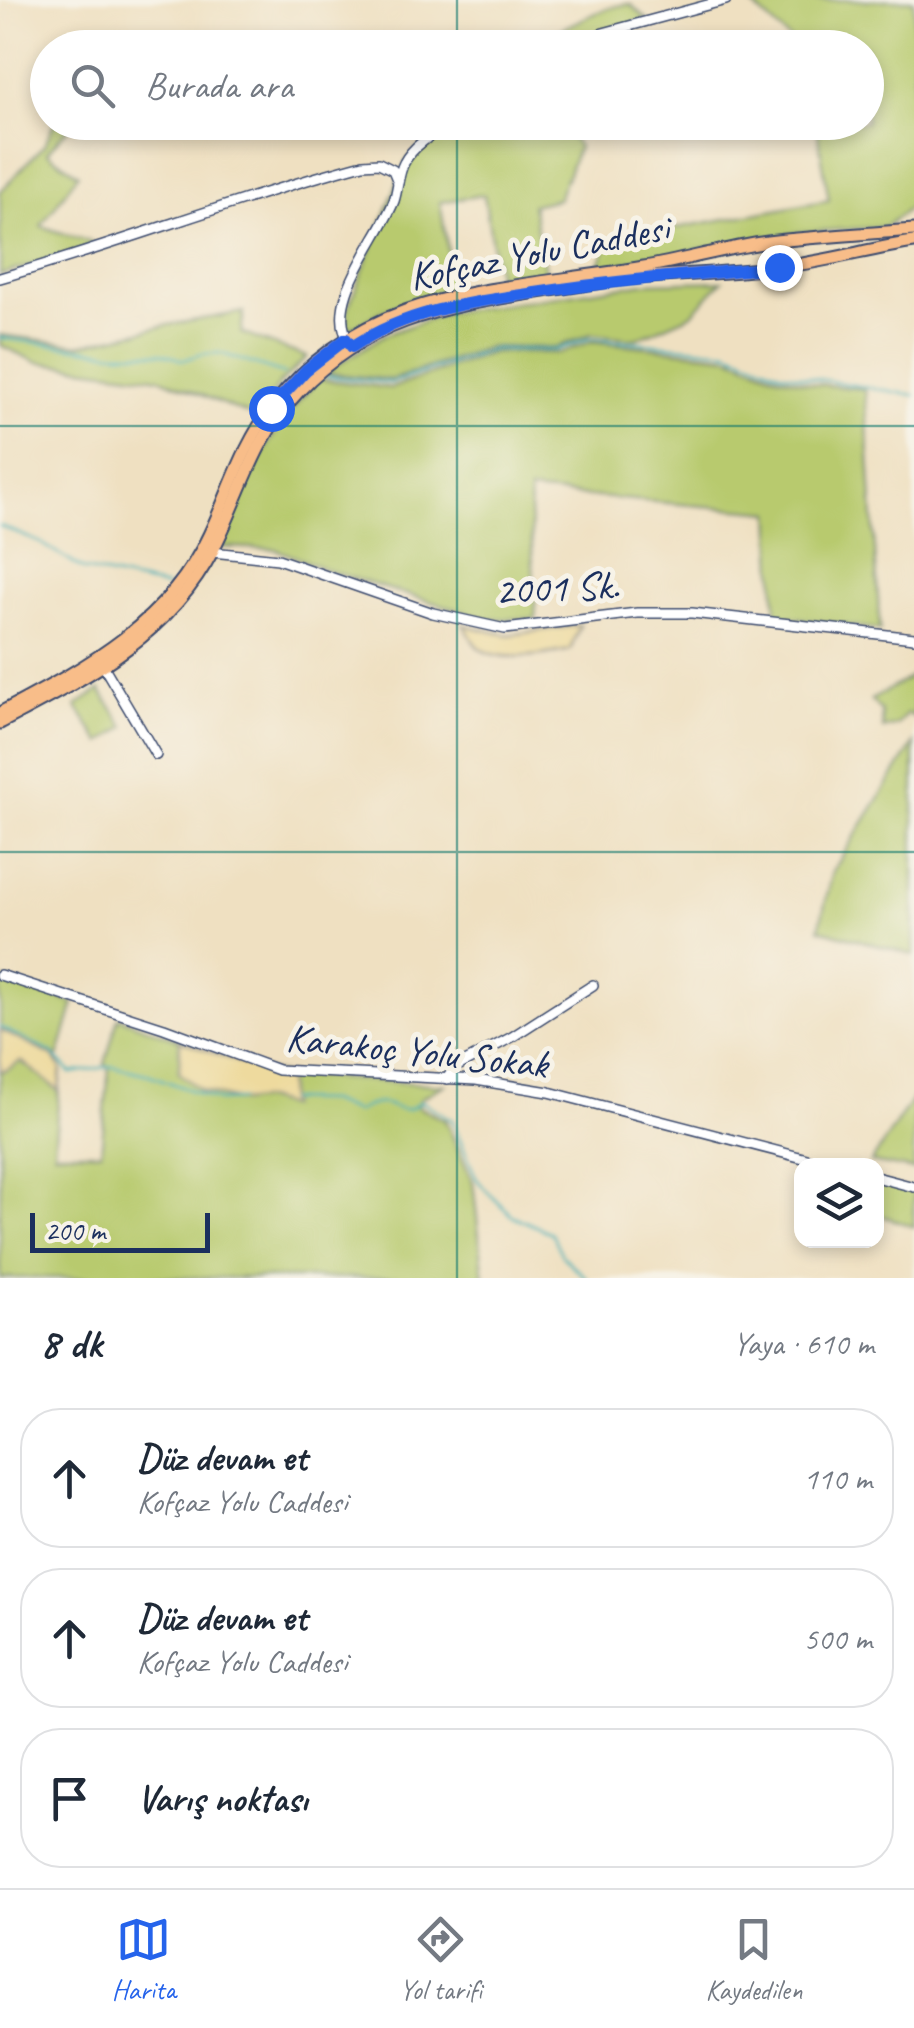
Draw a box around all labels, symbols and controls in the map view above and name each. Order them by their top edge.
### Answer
search box [30,30,884,140]
icon: search [65,58,120,113]
text: Burada ara [145,62,293,109]
street label: Kofçaz Yolu Caddesi [405,201,677,302]
route end [757,245,803,291]
route start [249,386,295,432]
street label: 2001 Sk. [494,560,620,616]
street label: Karakoç Yolu Sokak [284,1012,552,1090]
map controls [794,1158,884,1248]
button: layers [794,1158,884,1248]
scale bar [30,1208,210,1252]
text: 200 m [45,1213,105,1248]
text: 8 dk [40,1317,102,1370]
text: Yaya · 610 m [733,1323,874,1364]
text: Düz devam et [137,1434,307,1481]
icon: ahead [42,1451,97,1506]
text: 110 m [803,1458,872,1499]
text: Kofçaz Yolu Caddesi [137,1481,347,1522]
text: Düz devam et [137,1594,307,1641]
icon: ahead [42,1611,97,1666]
text: 500 m [803,1618,872,1659]
text: Kofçaz Yolu Caddesi [137,1641,347,1682]
icon: arrive [42,1771,97,1826]
text: Varış noktası [137,1775,308,1822]
tab: Harita [112,1912,176,2007]
tab: Yol tarifi [399,1912,482,2007]
tab: Kaydedilen [705,1912,802,2007]

